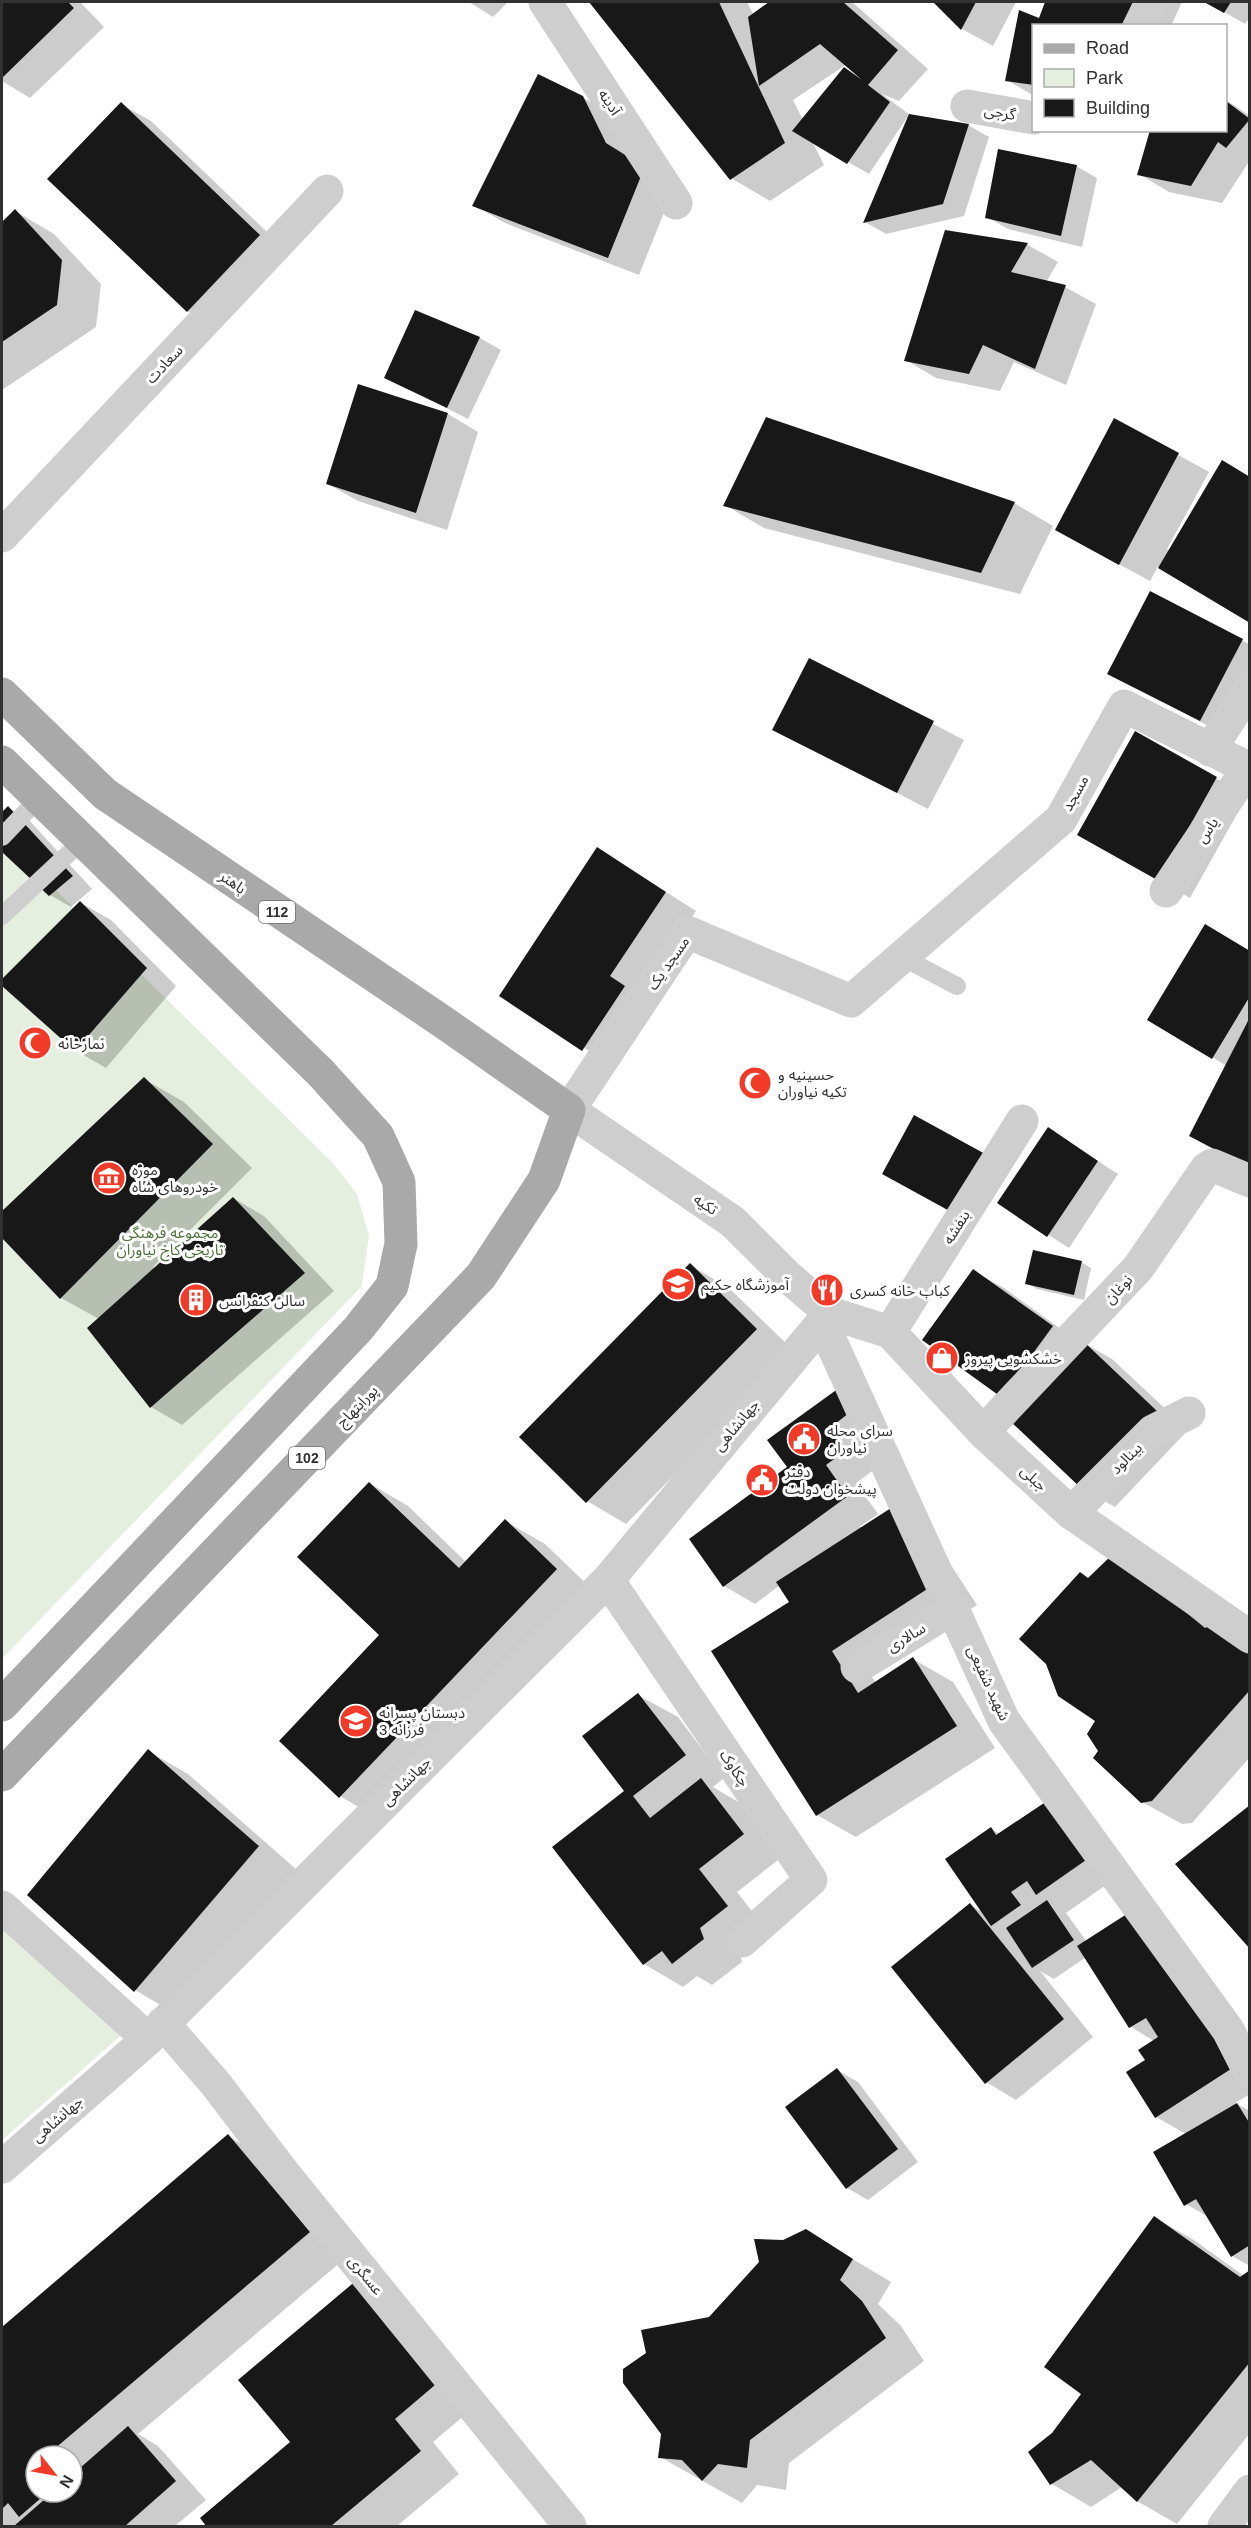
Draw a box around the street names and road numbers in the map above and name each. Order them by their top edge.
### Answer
street label: آدینه [595,86,625,119]
street label: گرجی [983,101,1018,124]
street label: سعادت [142,341,186,387]
street label: مسجد [1058,772,1092,814]
street label: یاس [1192,814,1222,847]
street label: باهنر [215,866,249,898]
road number: 112 [259,901,295,923]
street label: مسجد یک [643,933,693,993]
street label: تکیه [691,1190,721,1218]
street label: بنفشه [939,1207,973,1247]
street label: نوغان [1100,1271,1136,1308]
street label: پورابتهاج [333,1382,384,1433]
street label: جهانشاهی [710,1396,763,1455]
street label: بینالود [1107,1439,1146,1478]
road number: 102 [289,1447,325,1469]
street label: جبلی [1017,1462,1051,1495]
street label: سالاری [884,1619,929,1656]
street label: شهید شفیعی [963,1643,1014,1724]
street label: چکاوک [715,1746,754,1791]
street label: جهانشاهی [378,1753,435,1809]
street label: جهانشاهی [28,2092,87,2146]
street label: عسگری [344,2252,387,2299]

